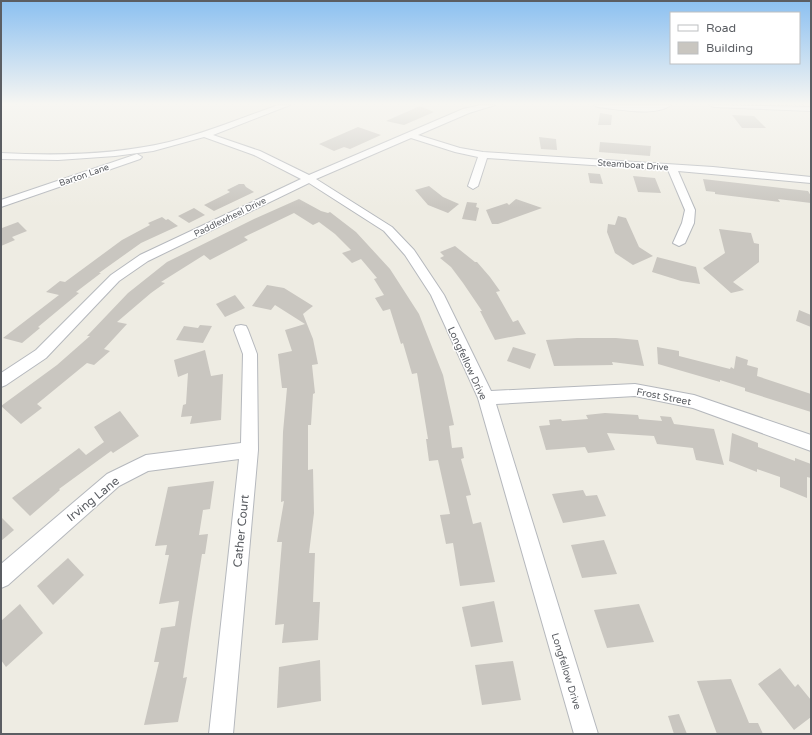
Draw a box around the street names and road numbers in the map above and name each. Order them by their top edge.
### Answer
street label: Steamboat Drive [597,158,669,173]
street label: Barton Lane [58,162,111,189]
street label: Paddlewheel Drive [192,195,268,240]
street label: Longfellow Drive [445,325,489,402]
street label: Frost Street [636,386,692,408]
street label: Irving Lane [64,474,122,524]
street label: Cather Court [230,493,252,568]
street label: Longfellow Drive [549,631,584,711]

